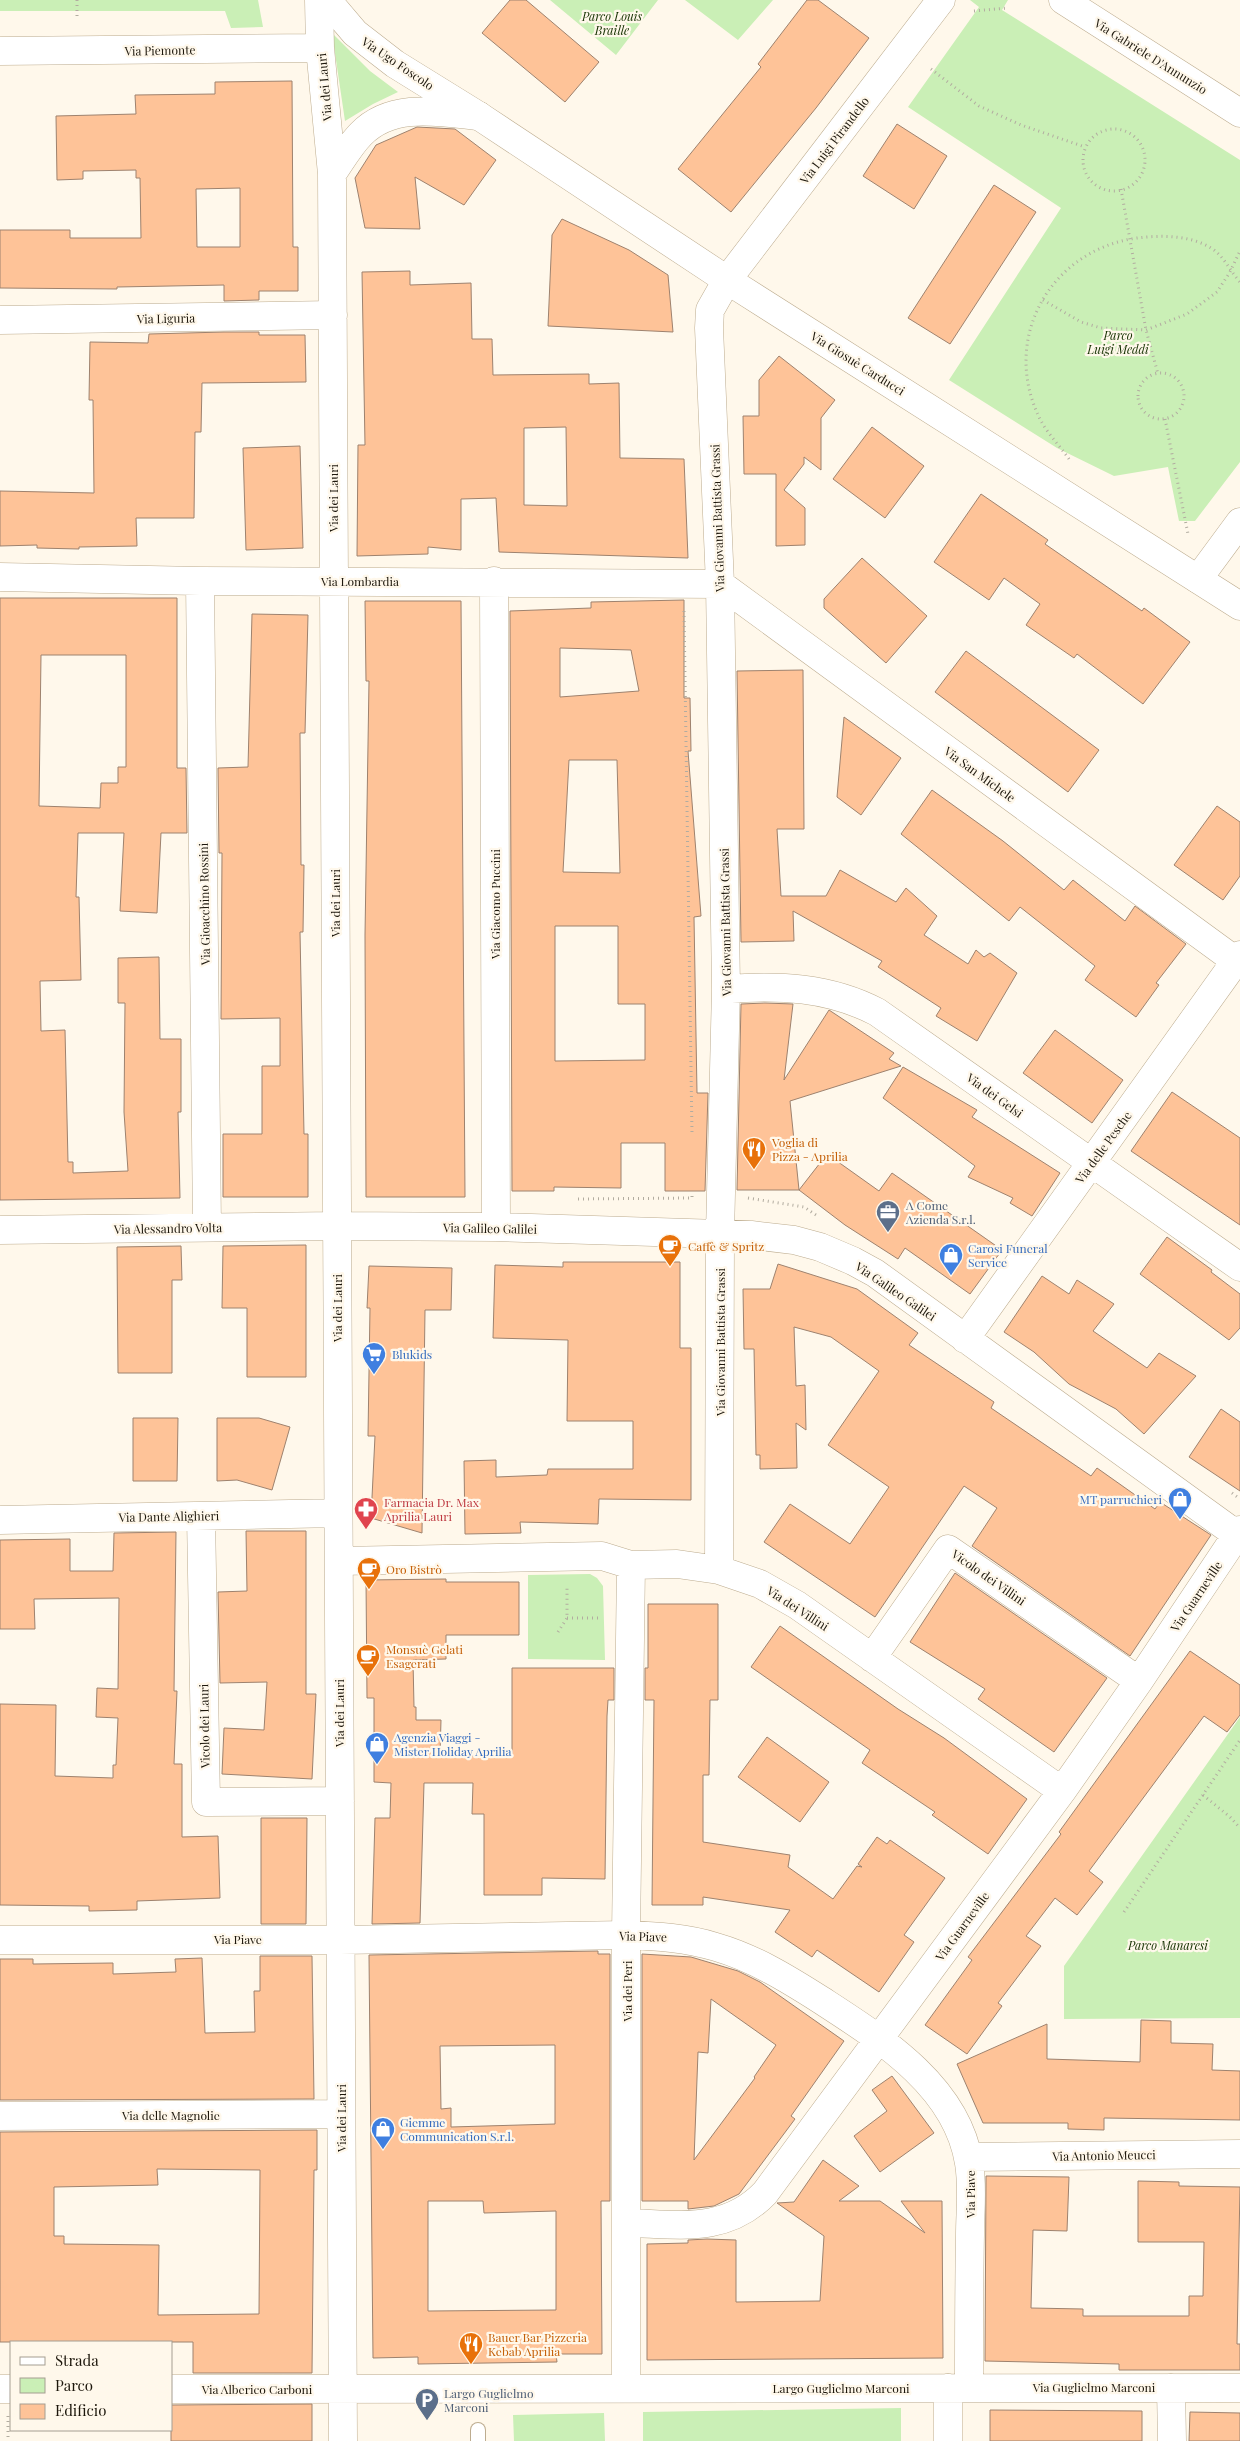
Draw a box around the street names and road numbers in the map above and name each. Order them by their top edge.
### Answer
street label: Via Gabriele D'Annunzio [1091,14,1211,97]
street label: Via Ugo Foscolo [358,32,438,93]
street label: Via Piemonte [123,41,196,59]
street label: Via dei Lauri [313,52,335,123]
street label: Via Luigi Pirandello [795,93,872,188]
street label: Via Liguria [136,309,195,327]
street label: Via Giosuè Carducci [807,327,908,399]
street label: Via Giovanni Battista Grassi [706,443,728,593]
street label: Via dei Lauri [325,464,341,533]
street label: Via Lombardia [320,573,399,589]
street label: Via San Michele [940,742,1019,805]
street label: Via Gioacchino Rossini [195,842,213,966]
street label: Via Giovanni Battista Grassi [716,847,734,997]
street label: Via Giacomo Puccini [487,849,503,960]
street label: Via dei Lauri [327,869,343,938]
street label: Via dei Gelsi [963,1069,1027,1121]
street label: Via delle Pesche [1071,1108,1135,1187]
street label: Via Alessandro Volta [113,1219,222,1237]
street label: Via Galileo Galilei [442,1219,538,1237]
street label: Via Galileo Galilei [852,1258,940,1324]
street label: Via Giovanni Battista Grassi [712,1268,728,1417]
street label: Via dei Lauri [329,1274,345,1343]
street label: Via Dante Alighieri [118,1507,220,1525]
street label: Vicolo dei Villini [948,1545,1030,1609]
street label: Via Guarneville [1166,1558,1225,1635]
street label: Via dei Villini [763,1582,832,1634]
street label: Via dei Lauri [331,1679,347,1748]
street label: Vicolo dei Lauri [195,1683,213,1769]
street label: Via Guarneville [931,1888,992,1965]
street label: Via Piave [618,1927,667,1945]
street label: Via Piave [213,1931,262,1947]
street label: Via dei Peri [619,1960,635,2022]
street label: Via dei Lauri [333,2084,349,2153]
street label: Via delle Magnolie [121,2107,220,2123]
street label: Via Antonio Meucci [1051,2146,1156,2164]
street label: Via Piave [962,2170,978,2219]
street label: Via Guglielmo Marconi [1032,2379,1156,2395]
street label: Largo Guglielmo Marconi [772,2380,910,2396]
street label: Via Alberico Carboni [201,2381,313,2397]

